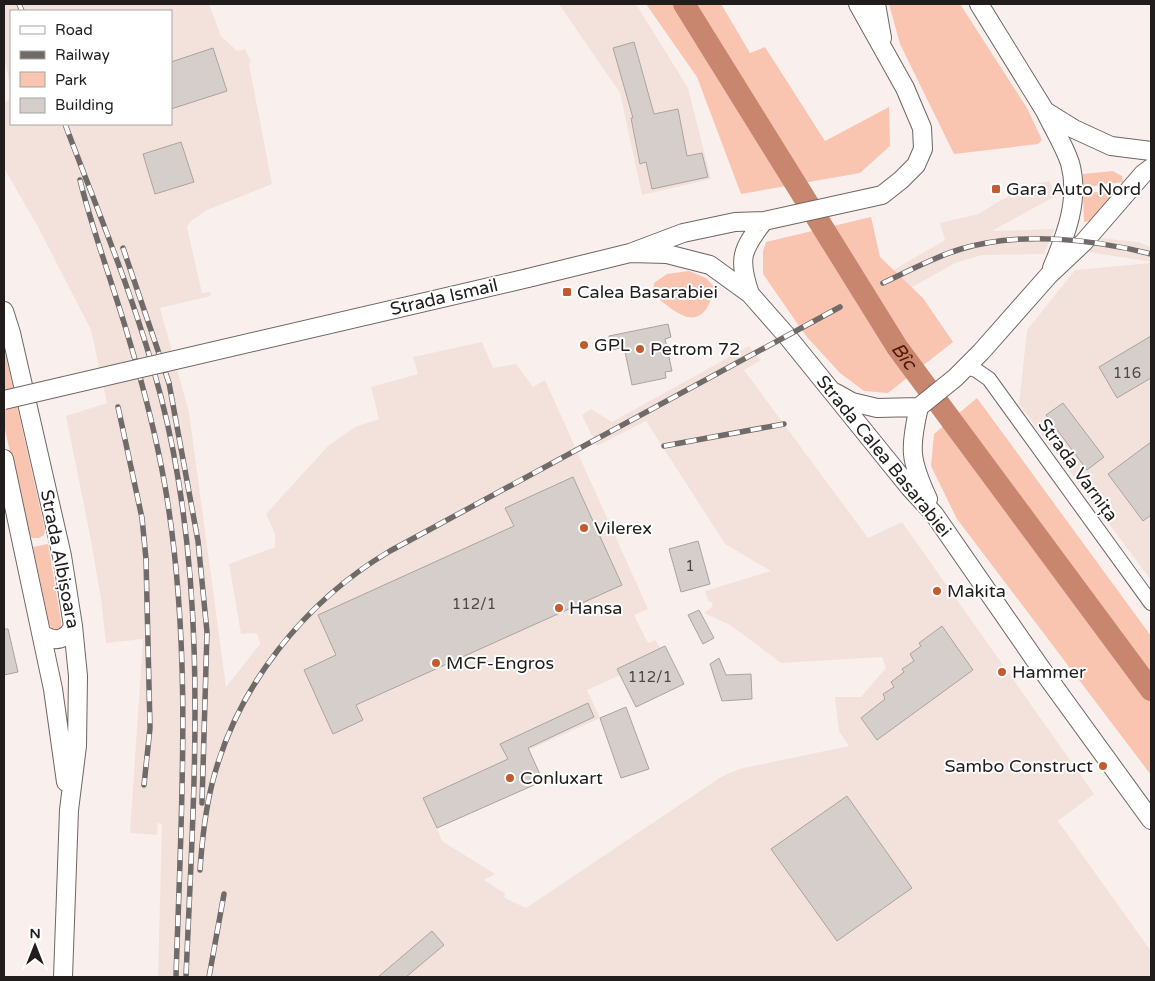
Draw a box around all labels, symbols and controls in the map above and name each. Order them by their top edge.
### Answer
legend [10,10,172,125]
text: Road [55,21,93,39]
text: Railway [55,46,110,64]
text: Park [55,71,87,89]
text: Building [55,96,114,114]
place label: Gara Auto Nord [1006,178,1141,200]
marker: Gara Auto Nord [990,183,1002,195]
street label: Strada Ismail [388,274,500,320]
place label: Calea Basarabiei [577,281,718,303]
marker: Calea Basarabiei [561,286,573,298]
place label: GPL [594,334,631,356]
place label: Petrom 72 [650,338,740,360]
water label: Bîc [887,338,922,375]
marker: GPL [578,339,590,351]
marker: Petrom 72 [634,343,646,355]
house number: 116 [1113,364,1141,382]
street label: Strada Calea Basarabiei [812,371,956,541]
street label: Strada Varnița [1033,414,1123,526]
street label: Strada Albișoara [36,488,84,630]
place label: Vilerex [594,517,652,539]
marker: Vilerex [578,522,590,534]
house number: 1 [685,557,695,575]
place label: Makita [947,580,1006,602]
marker: Makita [931,585,943,597]
house number: 112/1 [452,595,496,613]
place label: Hansa [569,597,622,619]
marker: Hansa [553,602,565,614]
place label: MCF-Engros [446,652,554,674]
marker: MCF-Engros [430,657,442,669]
place label: Hammer [1012,661,1086,683]
marker: Hammer [996,666,1008,678]
house number: 112/1 [628,668,672,686]
place label: Sambo Construct [944,755,1093,777]
marker: Sambo Construct [1097,760,1109,772]
place label: Conluxart [520,767,603,789]
marker: Conluxart [504,772,516,784]
north arrow [10,921,60,971]
text: N [29,925,41,942]

